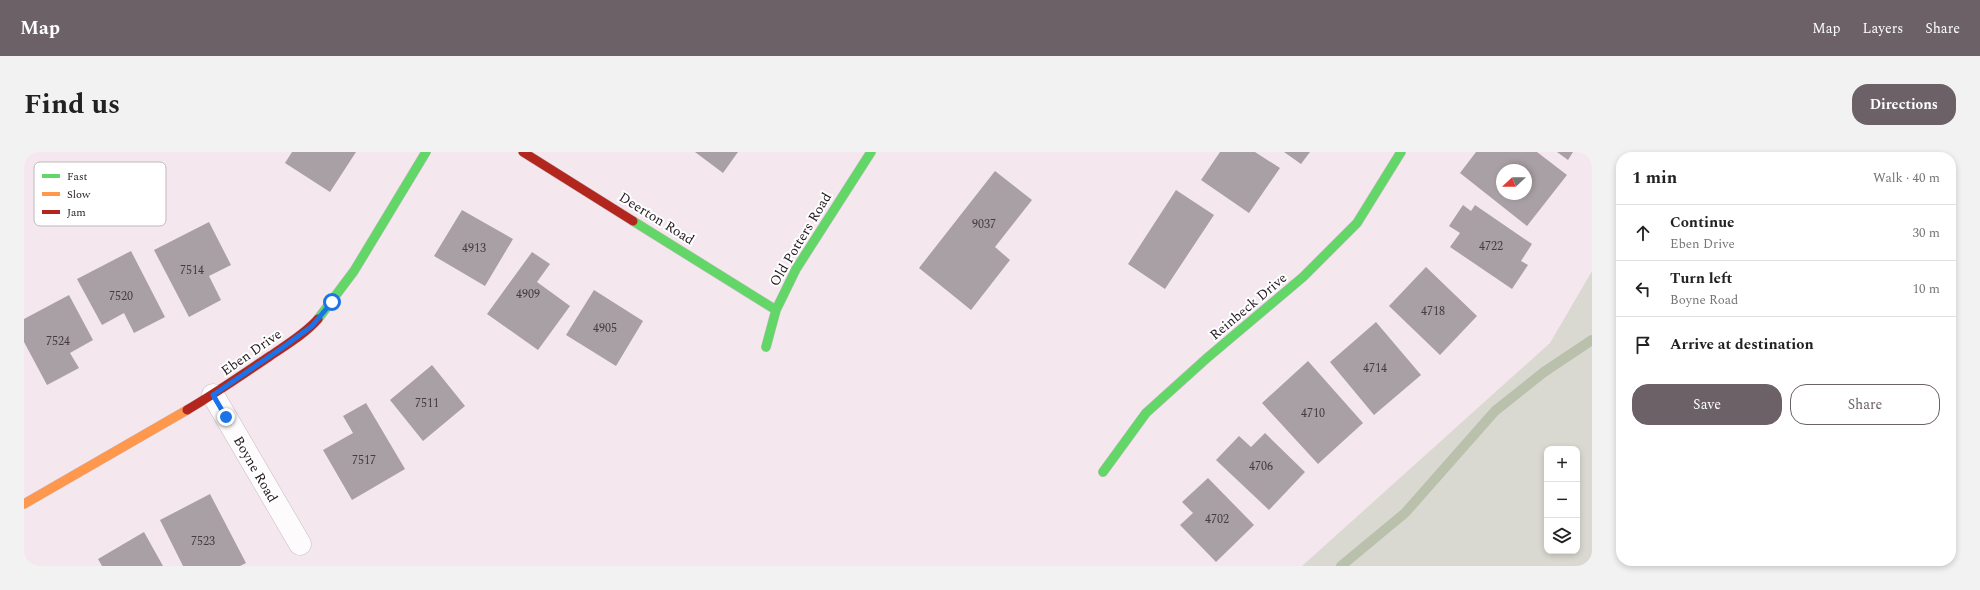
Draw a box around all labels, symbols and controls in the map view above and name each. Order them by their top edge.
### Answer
text: Map [20,14,60,43]
text: Map [1812,18,1841,39]
text: Layers [1863,18,1903,39]
text: Share [1925,18,1960,39]
text: Find us [24,83,120,126]
button: Directions [1852,84,1956,125]
legend [34,162,166,226]
north arrow [1496,164,1532,200]
text: 1 min [1632,165,1677,191]
text: Fast [67,168,88,185]
text: Walk · 40 m [1873,168,1940,188]
text: Slow [67,186,91,203]
street label: Deerton Road [615,187,699,250]
street label: Old Potters Road [764,188,837,290]
text: Jam [67,204,86,221]
text: Continue [1670,211,1735,234]
house number: 9037 [972,215,996,234]
icon: ahead [1632,222,1654,244]
text: 30 m [1913,223,1940,243]
text: Eben Drive [1670,234,1735,254]
house number: 4722 [1479,237,1503,256]
house number: 4913 [462,239,486,258]
house number: 7514 [180,261,204,280]
text: Turn left [1670,267,1732,290]
street label: Reinbeck Drive [1205,268,1292,345]
icon: left [1632,278,1654,300]
text: 10 m [1913,279,1940,299]
house number: 4909 [516,285,540,304]
house number: 7520 [109,287,133,306]
text: Boyne Road [1670,290,1738,310]
route start [323,293,341,311]
house number: 4718 [1421,302,1445,321]
house number: 4905 [593,319,617,338]
street label: Eben Drive [217,324,286,381]
house number: 7524 [46,332,70,351]
text: Arrive at destination [1670,333,1814,356]
icon: arrive [1632,334,1654,356]
house number: 4714 [1363,359,1387,378]
button: Save [1632,384,1782,425]
button: Share [1790,384,1940,425]
house number: 7511 [415,394,439,413]
house number: 4710 [1301,404,1325,423]
route end [217,408,235,426]
street label: Boyne Road [228,432,283,507]
map controls [1544,446,1580,554]
button: + [1544,446,1580,482]
house number: 7517 [352,451,376,470]
house number: 4706 [1249,457,1273,476]
button: − [1544,482,1580,518]
house number: 4702 [1205,510,1229,529]
button: layers [1544,518,1580,554]
house number: 7523 [191,532,215,551]

